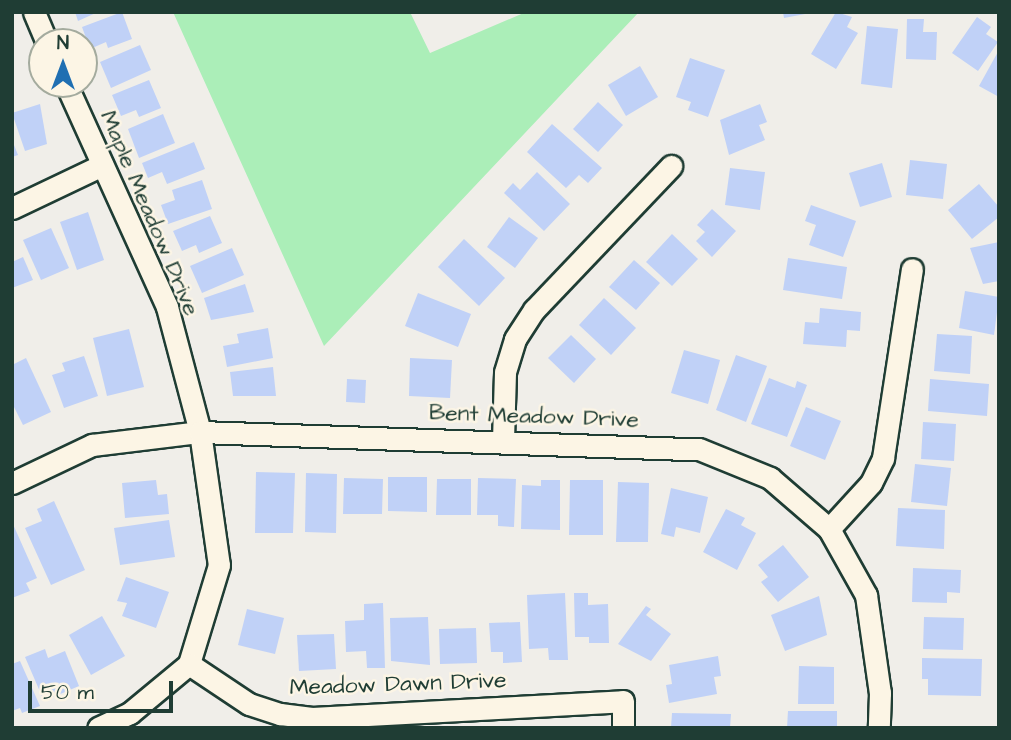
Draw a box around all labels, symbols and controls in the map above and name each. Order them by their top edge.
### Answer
north arrow [28,28,98,98]
text: N [57,30,69,57]
street label: Maple Meadow Drive [94,106,206,320]
street label: Bent Meadow Drive [429,399,639,433]
scale bar [32,666,177,710]
street label: Meadow Dawn Drive [289,666,507,702]
text: 50 m [41,678,94,707]

